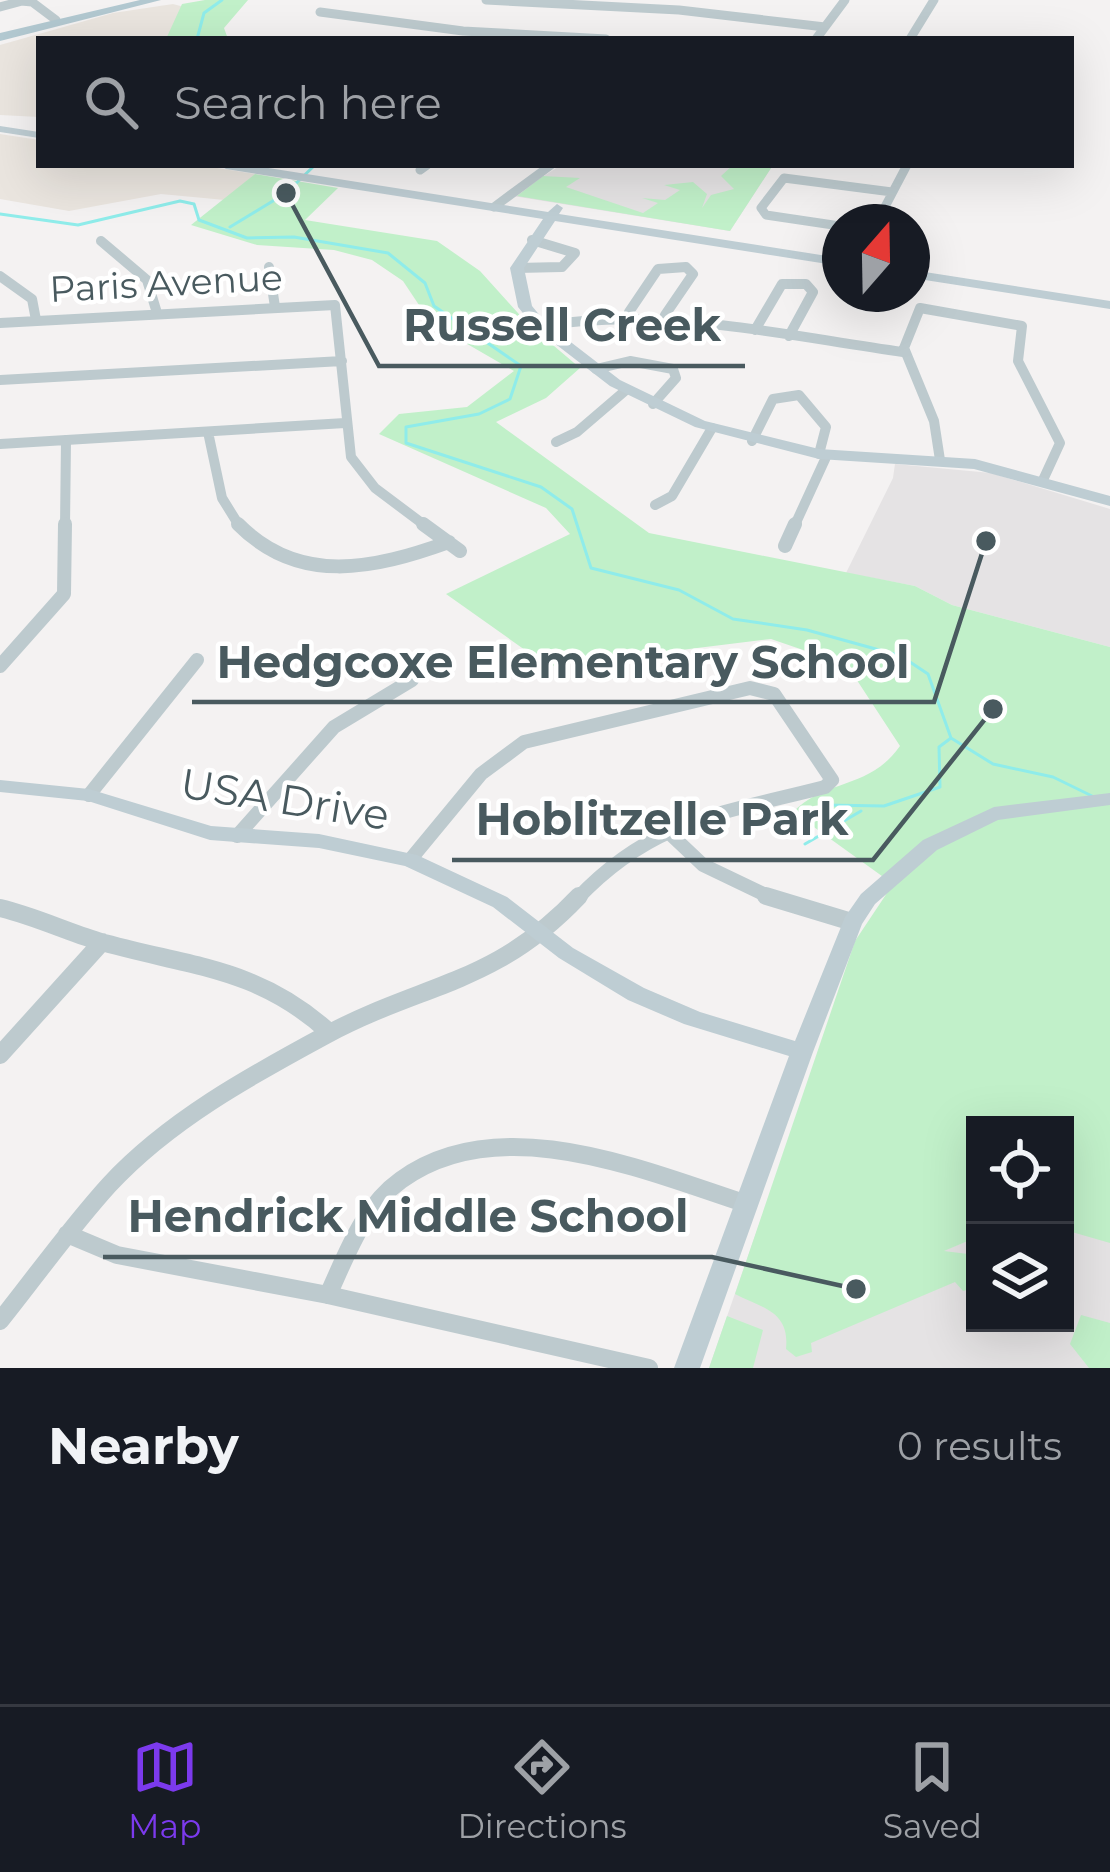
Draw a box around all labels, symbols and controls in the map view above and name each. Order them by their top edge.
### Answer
search box [36,36,1074,168]
icon: search [78,69,144,135]
text: Search here [174,75,442,130]
north arrow [822,204,930,312]
street label: Paris Avenue [48,255,284,311]
callout: Russell Creek [379,285,745,366]
text: Russell Creek [403,297,721,352]
callout: Hedgcoxe Elementary School [192,621,934,702]
text: Hedgcoxe Elementary School [216,634,910,689]
street label: USA Drive [177,757,393,841]
callout: Hoblitzelle Park [452,779,873,860]
text: Hoblitzelle Park [475,791,849,846]
map controls [966,1116,1074,1332]
button: locate [966,1116,1074,1224]
callout: Hendrick Middle School [103,1176,712,1257]
text: Hendrick Middle School [128,1188,688,1243]
button: layers [966,1224,1074,1332]
text: Nearby [48,1415,239,1477]
text: 0 results [897,1422,1062,1470]
tab: Map [128,1734,201,1846]
tab: Directions [458,1734,627,1846]
tab: Saved [883,1734,982,1846]

